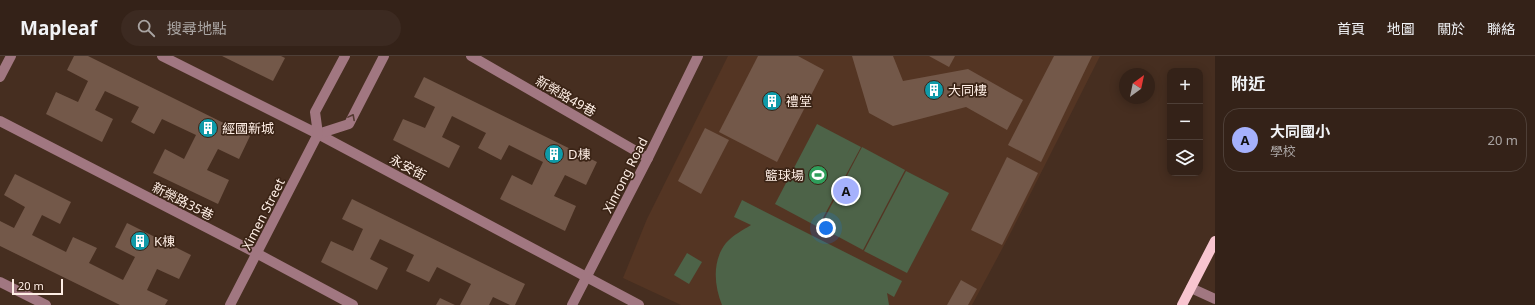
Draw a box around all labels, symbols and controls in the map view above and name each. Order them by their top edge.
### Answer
search box [121,10,401,46]
text: Mapleaf [20,15,97,41]
icon: search [135,17,157,39]
text: 搜尋地點 [167,18,227,38]
text: 首頁 [1337,19,1365,38]
text: 地圖 [1387,19,1415,38]
text: 關於 [1437,19,1465,38]
text: 聯絡 [1487,19,1515,38]
north arrow [1119,68,1155,104]
map controls [1167,68,1203,176]
button: + [1167,68,1203,104]
street label: 新榮路49巷 [533,71,599,121]
text: 附近 [1231,72,1265,95]
building icon: 大同樓 [923,79,945,101]
place label: 大同樓 [948,81,987,99]
building icon: 禮堂 [761,90,783,112]
place label: 禮堂 [786,92,812,110]
button: − [1167,104,1203,140]
one-way arrow [347,114,355,122]
building icon: 經國新城 [197,117,219,139]
place label: 經國新城 [222,119,274,137]
text: 大同國小 [1270,121,1330,141]
text: A [1241,131,1250,149]
text: 20 m [1488,131,1518,149]
street label: Xinrong Road [598,134,652,216]
button: layers [1167,140,1203,176]
text: 學校 [1270,142,1296,160]
building icon: D棟 [543,143,565,165]
place label: D棟 [568,145,591,163]
street label: 永安街 [387,150,429,184]
sports icon: 籃球場 [807,164,829,186]
place label: 籃球場 [765,166,804,184]
street label: Ximen Street [237,175,289,253]
pin: A [833,176,859,206]
street label: 新榮路35巷 [149,178,217,224]
your location [816,218,836,238]
building icon: K棟 [129,230,151,252]
place label: K棟 [154,232,175,250]
scale bar [12,277,63,296]
text: 20 m [18,278,44,293]

